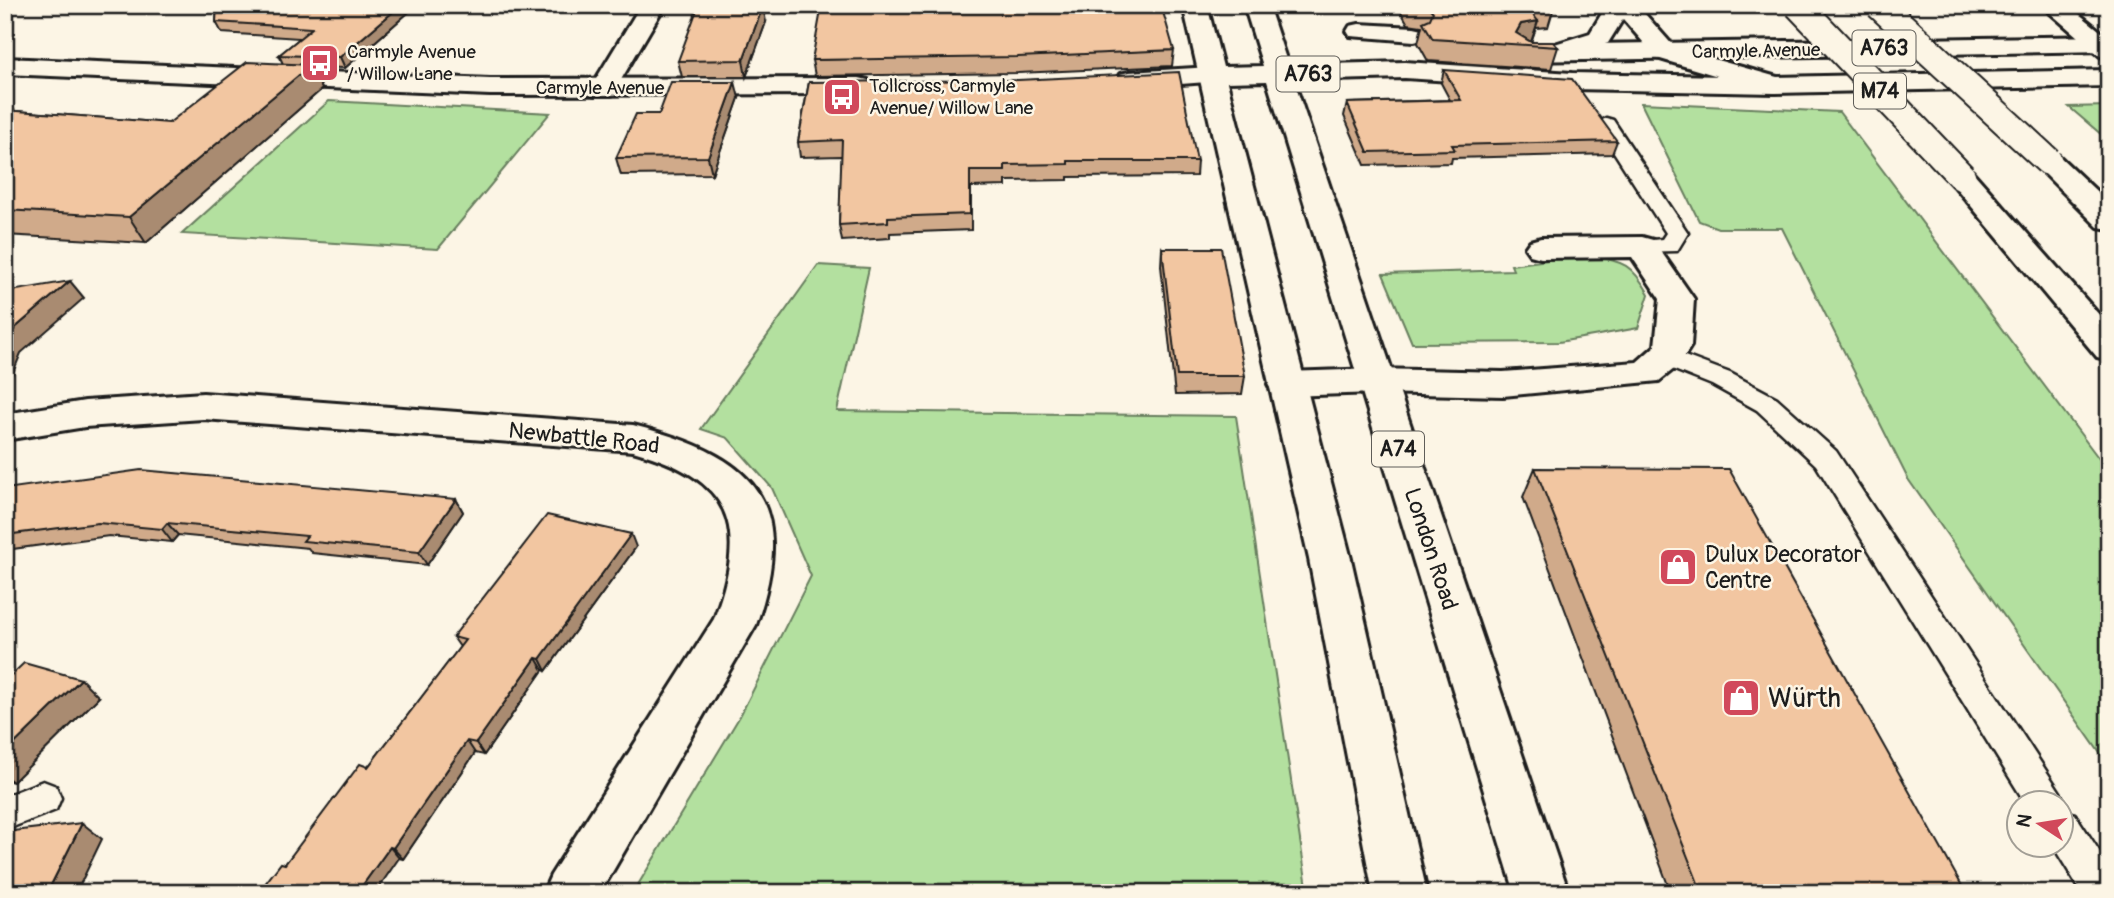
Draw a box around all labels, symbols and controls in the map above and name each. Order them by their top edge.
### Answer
road number: A763 [1853,30,1916,66]
street label: Carmyle Avenue [1691,38,1821,64]
place label: Carmyle Avenue / Willow Lane [347,40,476,86]
bus stop icon: Carmyle Avenue / Willow Lane [299,42,341,84]
road number: A763 [1276,56,1340,92]
place label: Tollcross, Carmyle Avenue/ Willow Lane [869,74,1034,120]
road number: M74 [1854,74,1906,108]
street label: Carmyle Avenue [536,76,665,100]
bus stop icon: Tollcross, Carmyle Avenue/ Willow Lane [821,76,863,118]
street label: Newbattle Road [507,416,661,460]
road number: A74 [1372,432,1424,466]
street label: London Road [1398,484,1464,614]
place label: Dulux Decorator Centre [1705,540,1862,595]
shop icon: Dulux Decorator Centre [1657,546,1699,588]
shop icon: Würth [1720,677,1762,719]
place label: Würth [1768,681,1841,716]
north arrow [2006,790,2076,860]
text: N [2011,812,2037,829]

